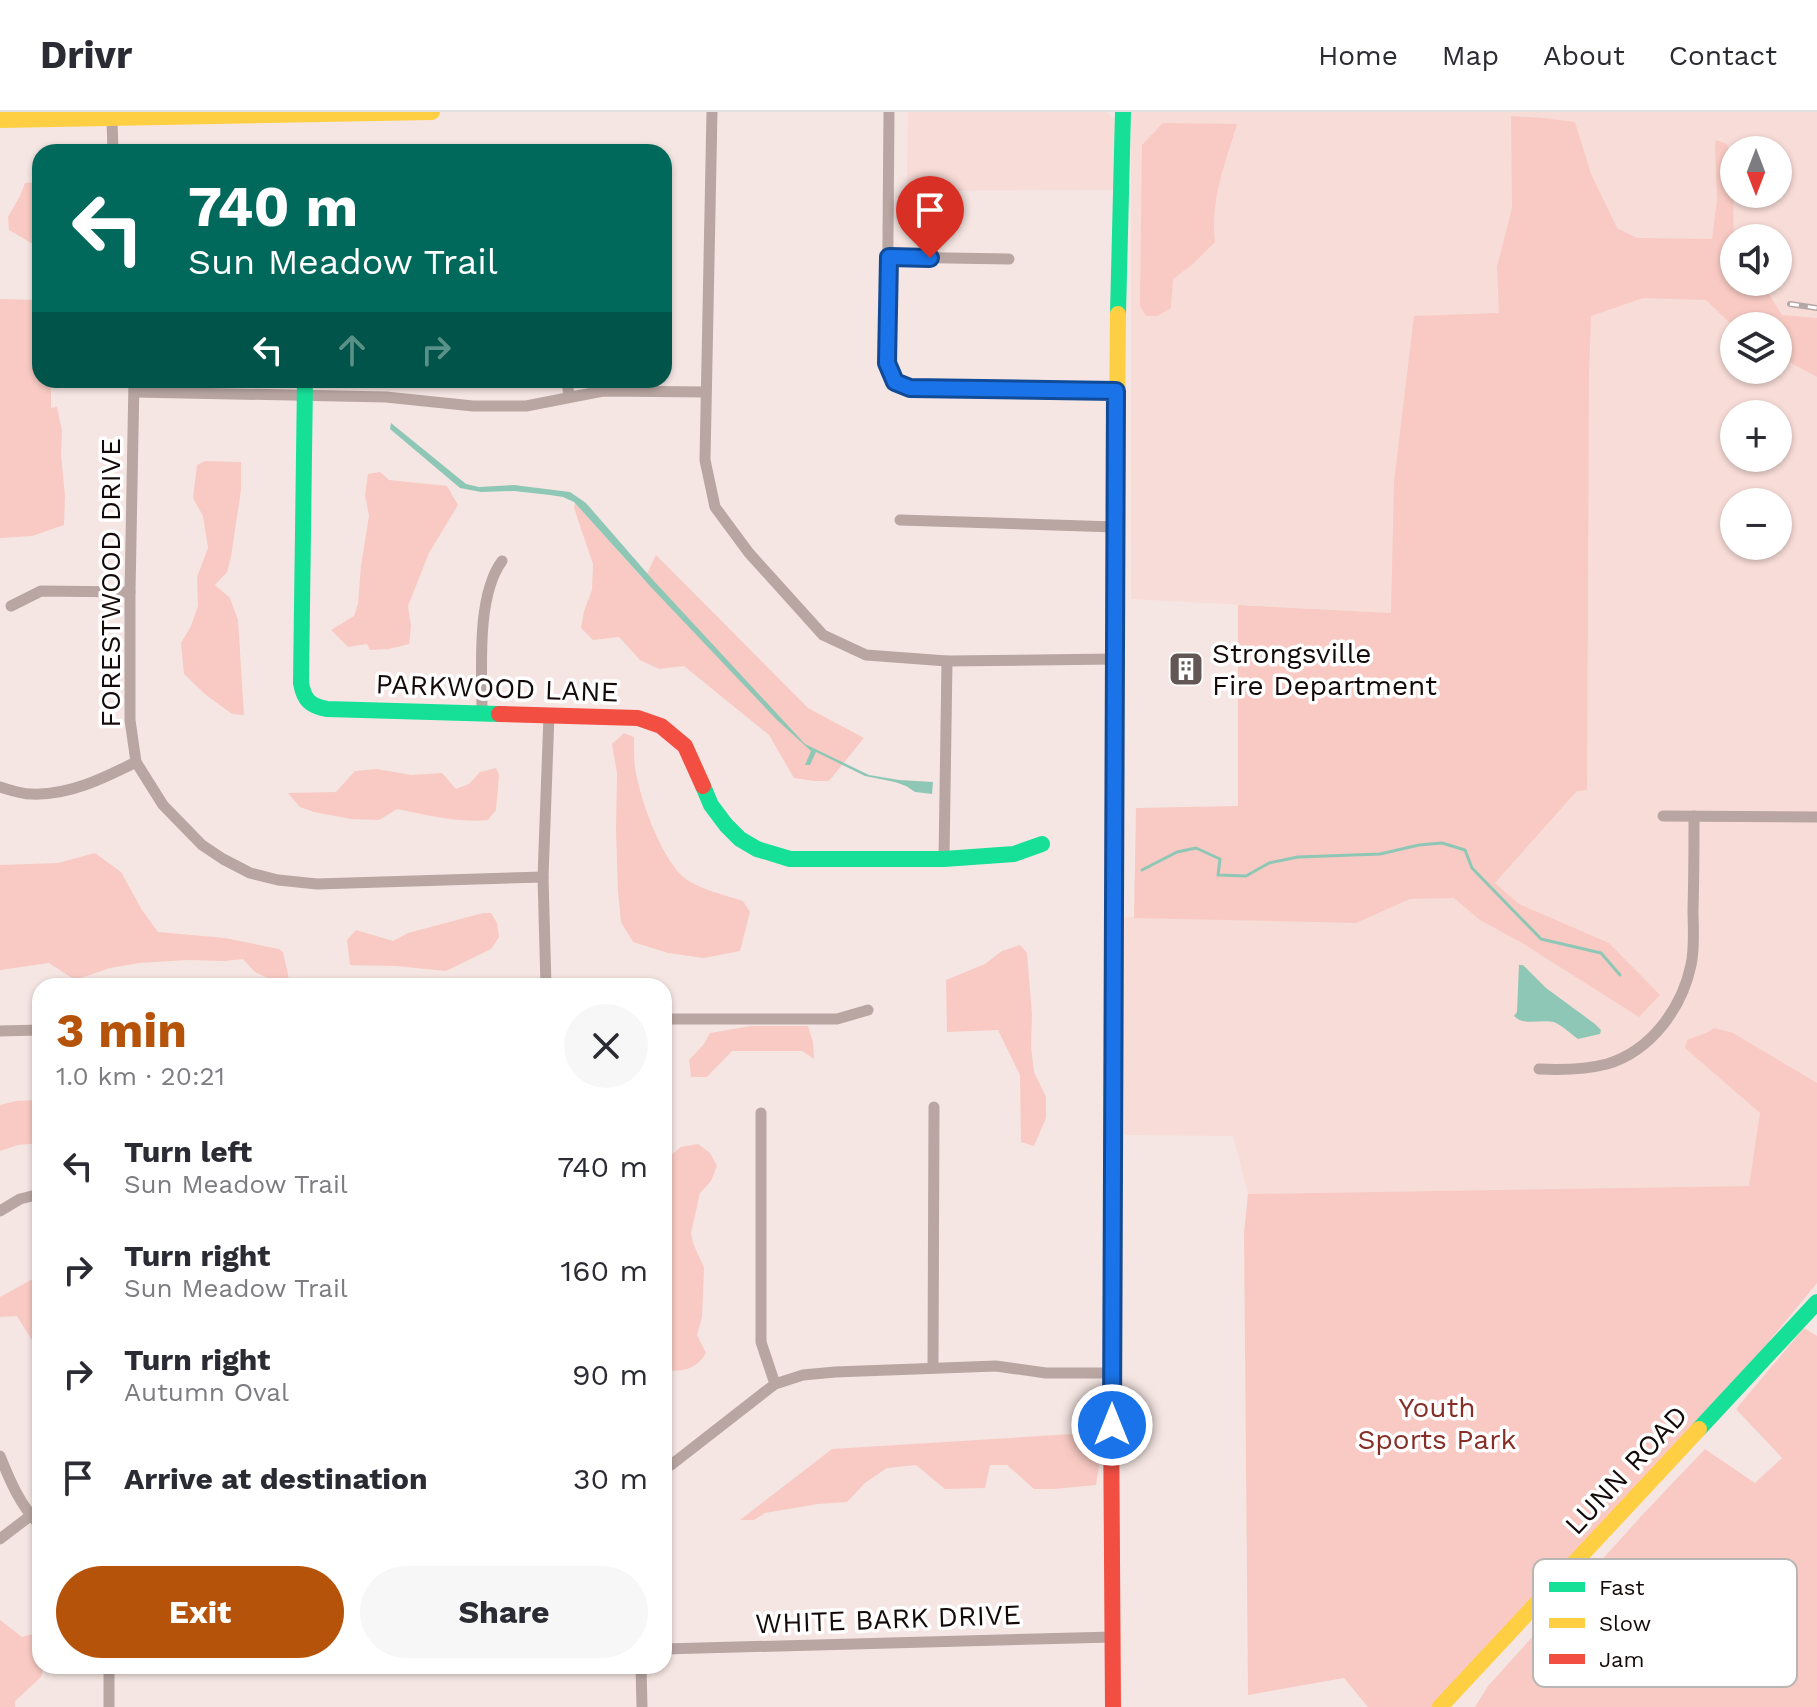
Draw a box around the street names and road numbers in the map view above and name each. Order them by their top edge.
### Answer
street label: FORESTWOOD DRIVE [94,438,127,728]
street label: PARKWOOD LANE [375,667,619,709]
street label: LUNN ROAD [1558,1399,1694,1541]
street label: WHITE BARK DRIVE [755,1598,1021,1640]

